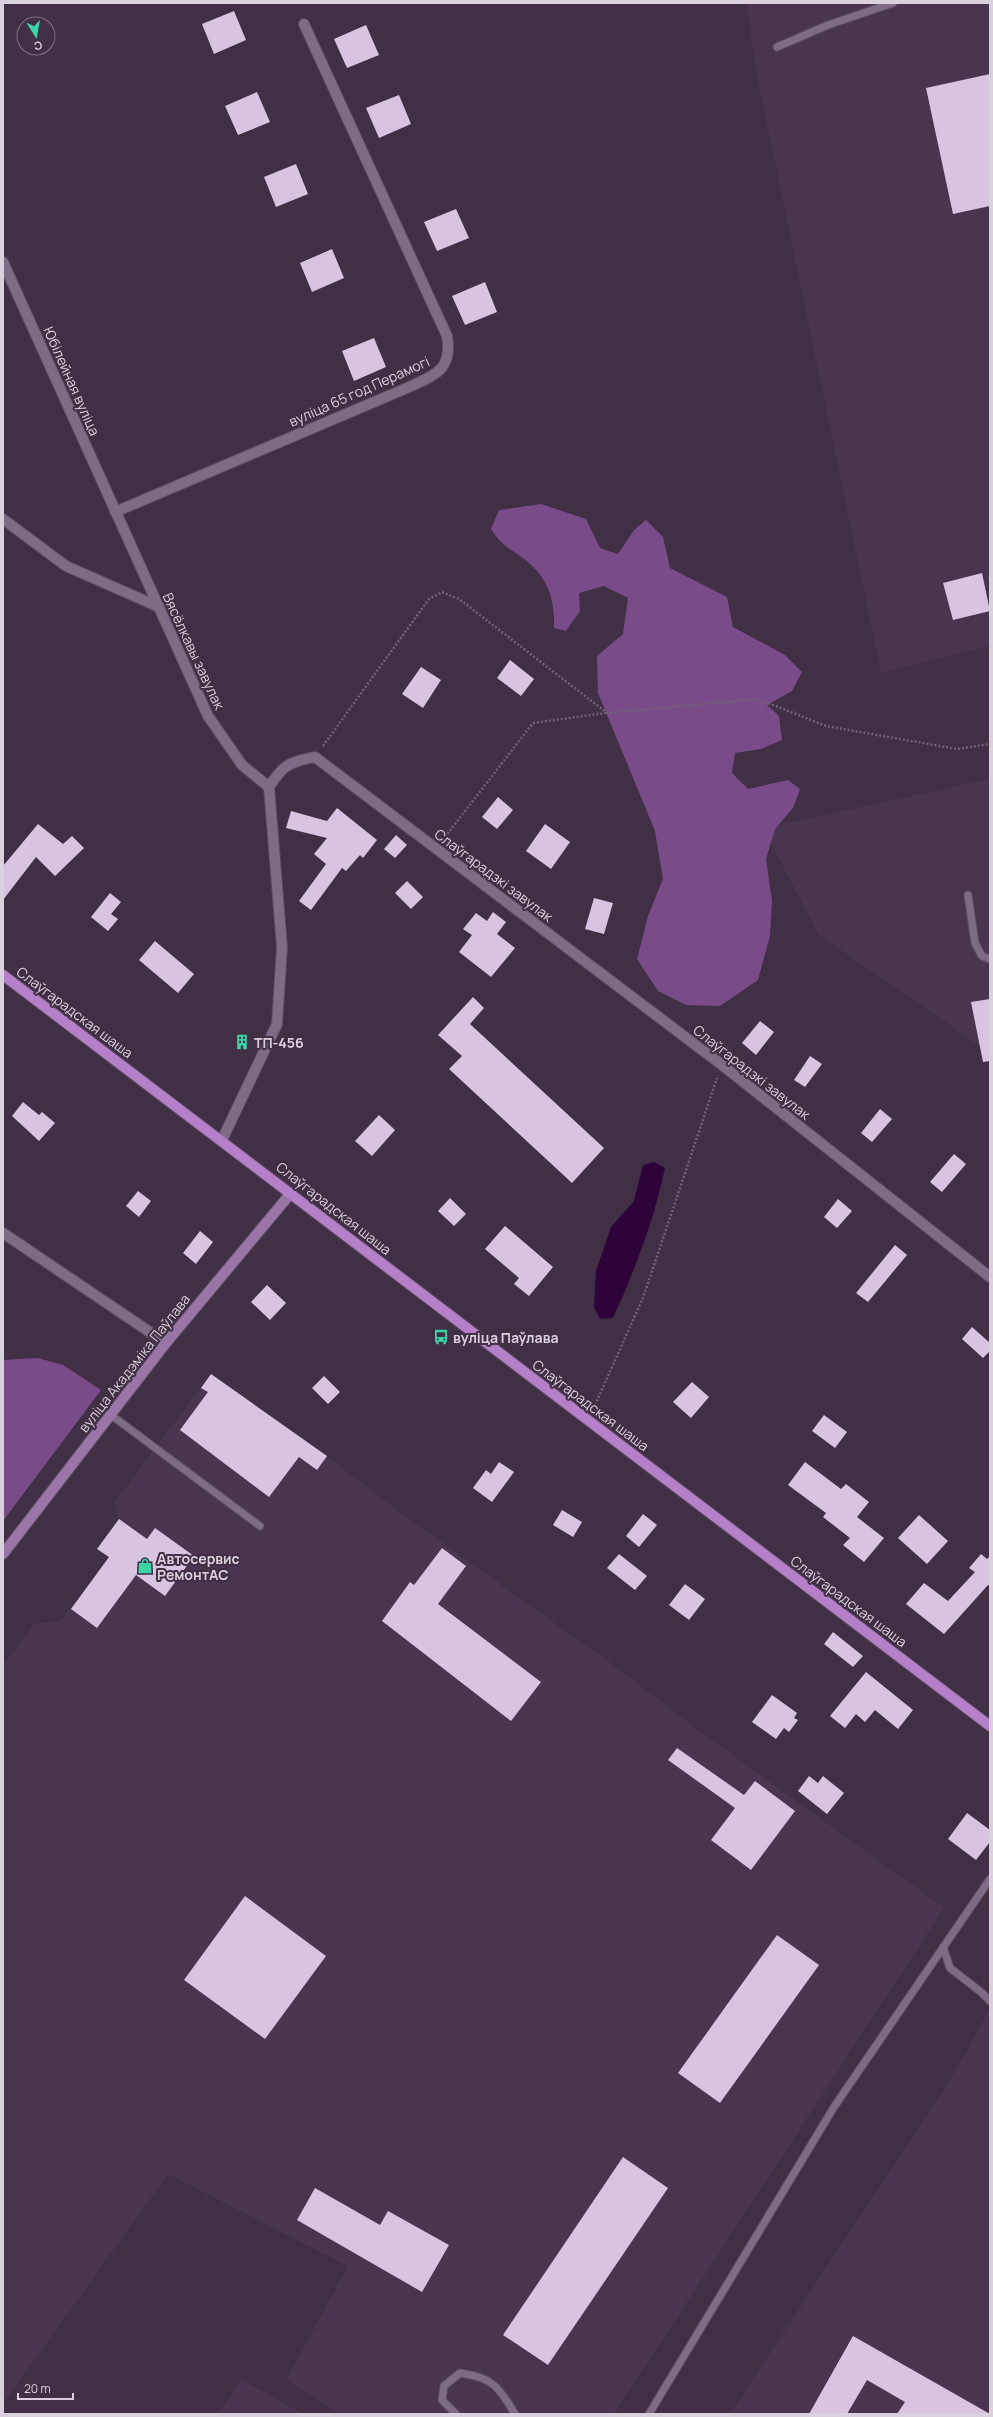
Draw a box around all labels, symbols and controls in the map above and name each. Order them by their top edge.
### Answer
north arrow [16,16,56,56]
text: С [33,38,43,54]
street label: Юбілейная вуліца [39,324,105,438]
street label: вуліца 65 год Перамогі [286,351,432,431]
street label: Вясёлкавы завулак [159,589,230,713]
street label: Слаўгарадзкі завулак [431,824,558,926]
street label: Слаўгарадская шаша [13,962,137,1062]
street label: Слаўгарадзкі завулак [690,1020,815,1124]
building icon: ТП-456 [233,1033,251,1051]
place label: ТП-456 [254,1033,304,1052]
street label: Слаўгарадская шаша [273,1157,395,1259]
street label: вуліца Акадэміка Паўлава [74,1290,194,1436]
bus stop icon: вуліца Паўлава [432,1328,450,1346]
place label: вуліца Паўлава [453,1328,559,1347]
street label: Слаўгарадская шаша [529,1355,653,1455]
place label: Автосервис РемонтАС [157,1549,240,1584]
street label: Слаўгарадская шаша [787,1551,911,1651]
shop icon: Автосервис РемонтАС [136,1557,154,1575]
scale bar [18,2375,73,2401]
text: 20 m [24,2380,51,2397]

